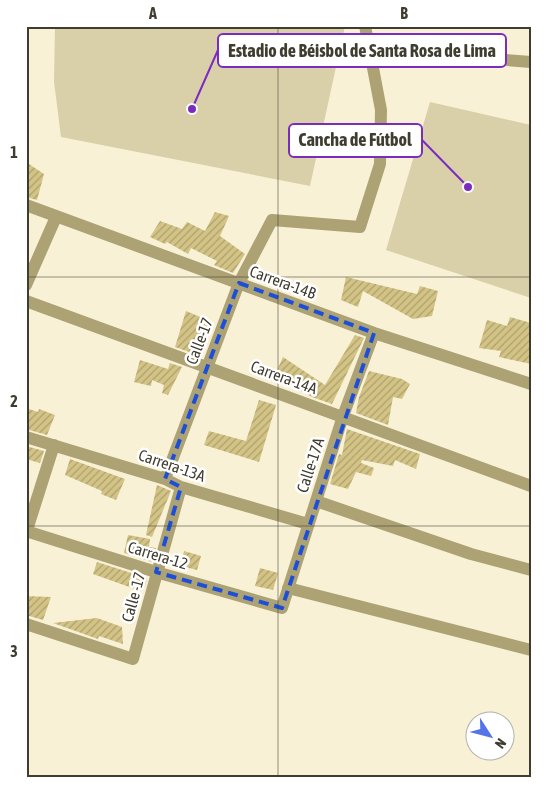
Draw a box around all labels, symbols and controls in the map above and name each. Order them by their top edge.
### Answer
text: A [148,4,157,22]
text: B [400,4,408,22]
callout: Estadio de Béisbol de Santa Rosa de Lima [218,34,506,67]
text: Estadio de Béisbol de Santa Rosa de Lima [228,40,496,61]
callout: Cancha de Fútbol [289,124,422,157]
text: Cancha de Fútbol [298,129,412,150]
text: 1 [10,143,18,161]
street label: Carrera-14B [247,262,319,302]
street label: Calle-17 [182,315,216,367]
street label: Carrera-14A [248,357,320,397]
text: 2 [10,392,18,410]
street label: Calle-17A [293,435,327,495]
street label: Carrera-13A [136,445,208,485]
street label: Carrera-12 [126,537,190,573]
street label: Calle -17 [118,570,148,624]
text: 3 [10,642,18,660]
north arrow [464,710,514,760]
text: N [492,736,509,752]

